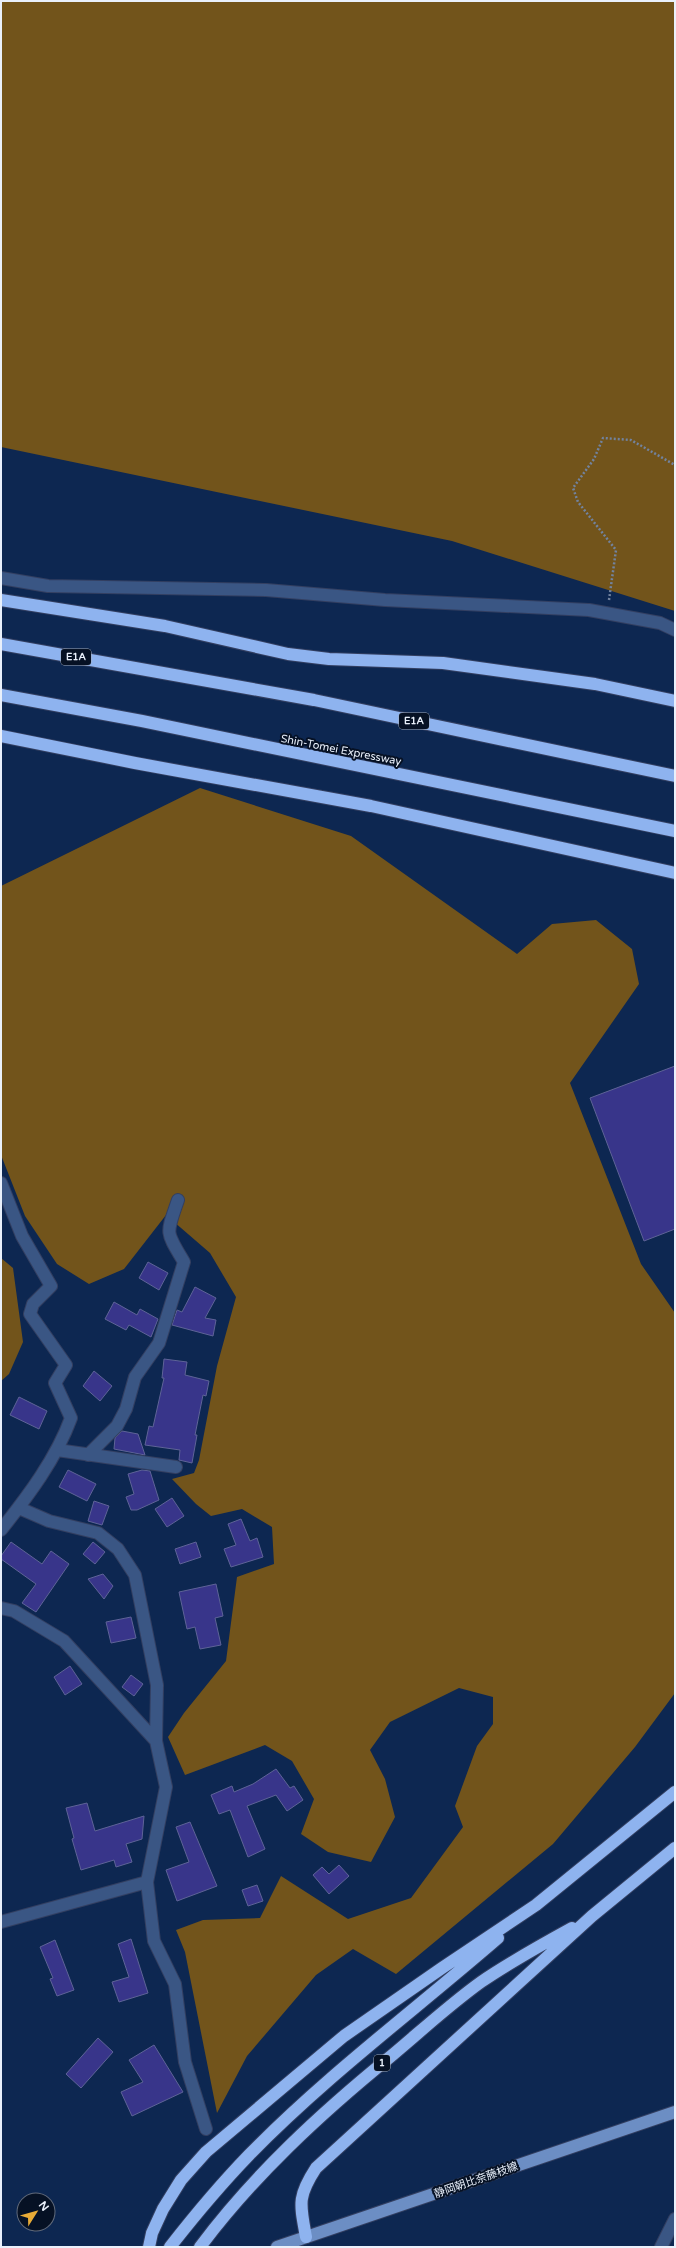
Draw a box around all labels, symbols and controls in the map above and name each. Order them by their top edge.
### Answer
road number: E1A [61,649,91,665]
road number: E1A [399,713,429,729]
street label: Shin-Tomei Expressway [280,732,402,768]
road number: 1 [374,2055,390,2071]
street label: 静岡朝比奈藤枝線 [432,2160,520,2200]
north arrow [16,2192,56,2232]
text: N [36,2199,51,2214]

